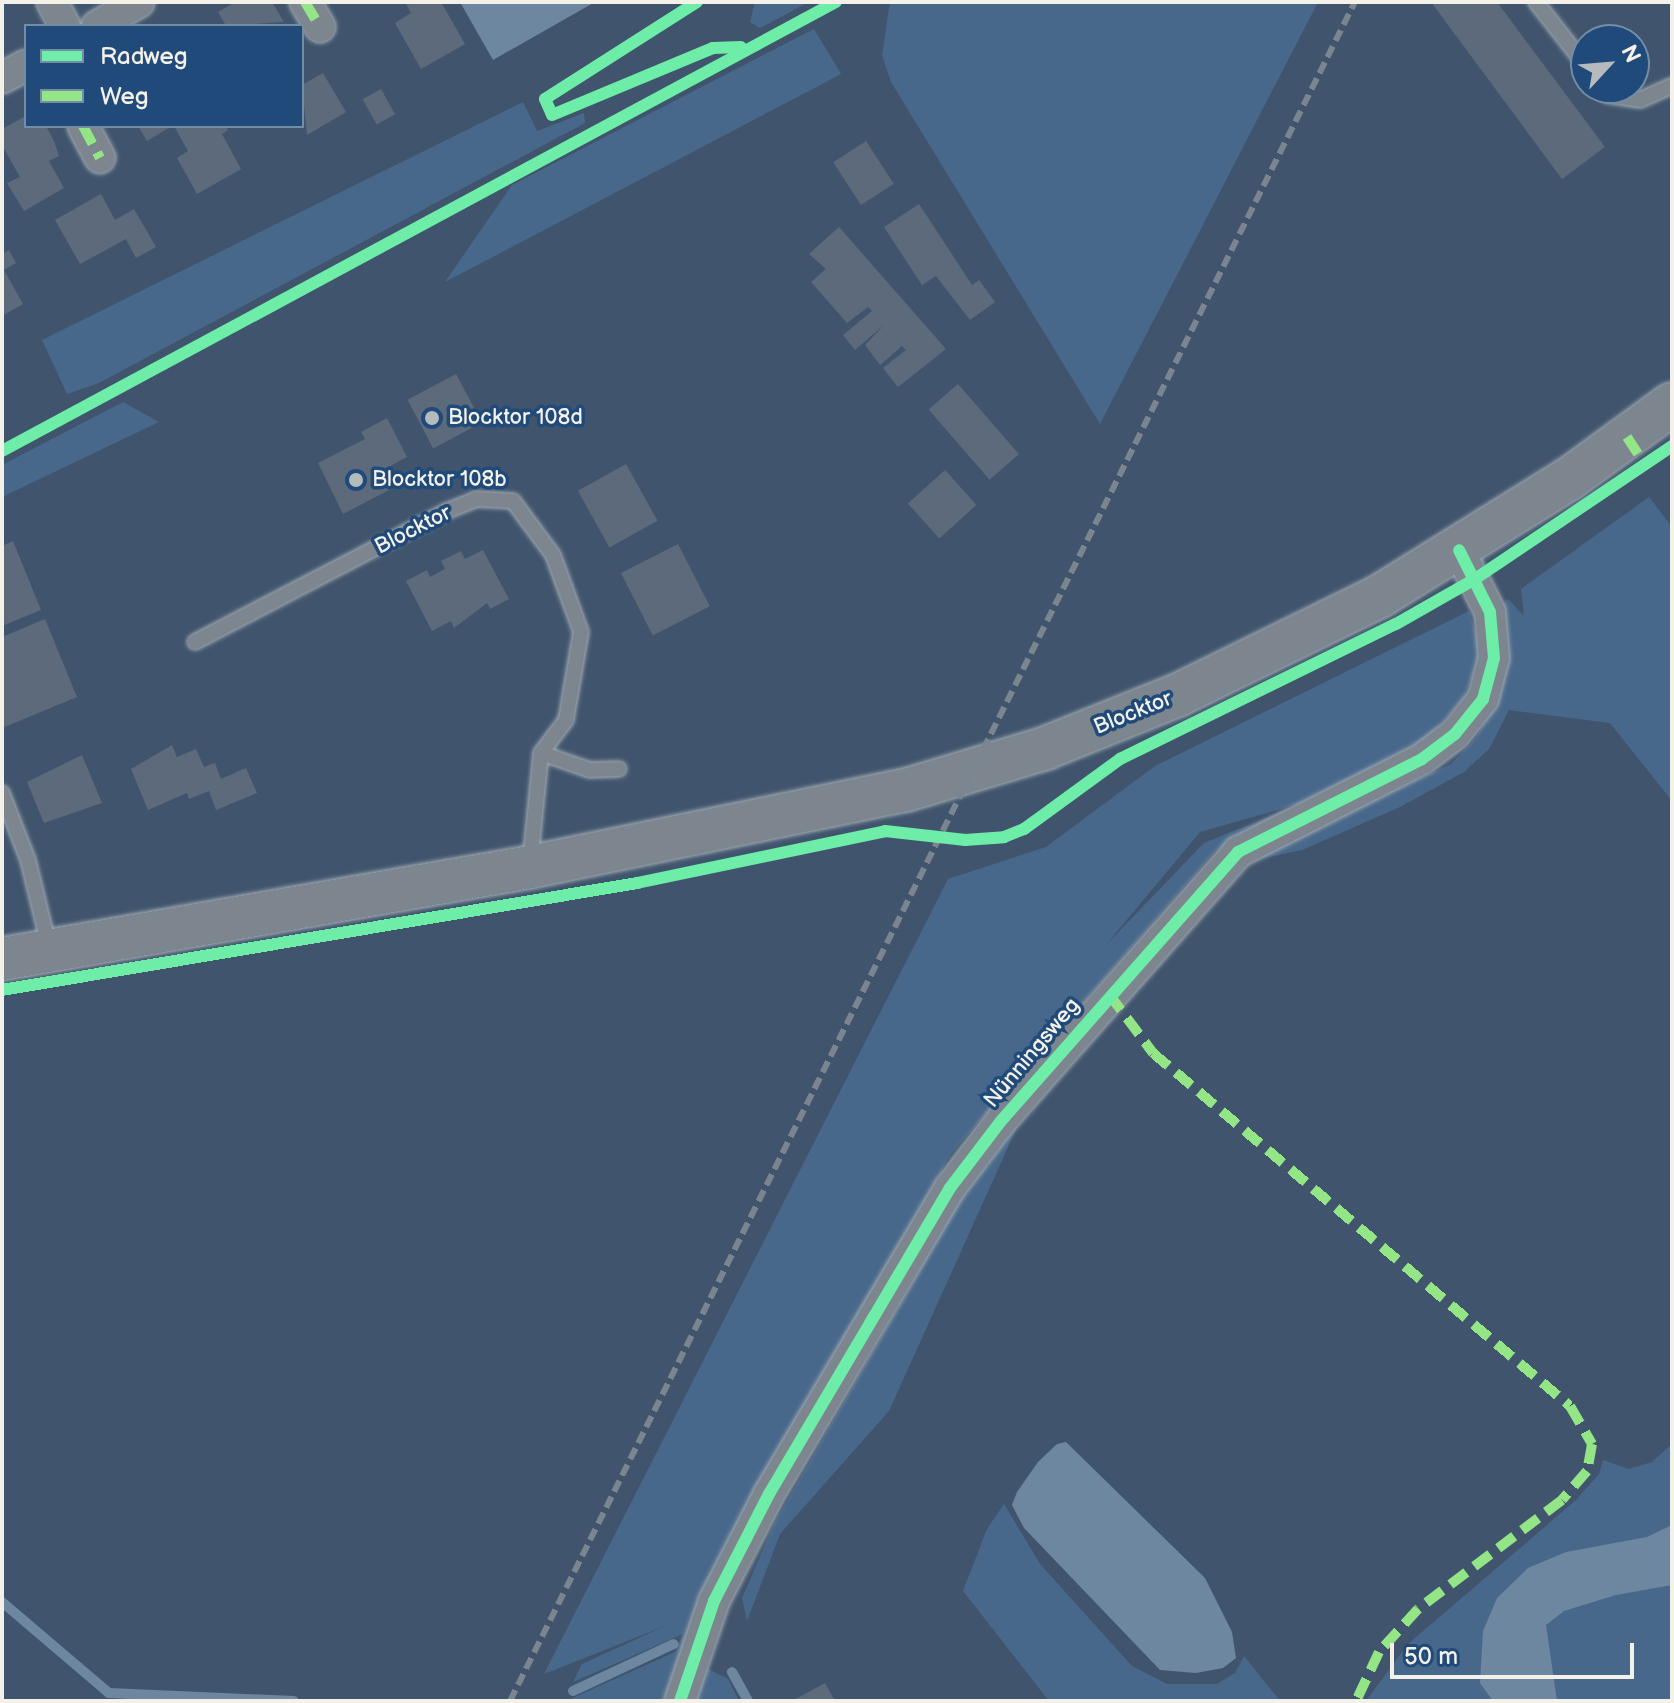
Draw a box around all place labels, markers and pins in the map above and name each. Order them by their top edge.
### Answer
place label: Blocktor 108d [448,405,583,431]
marker: Blocktor 108d [423,409,441,427]
place label: Blocktor 108b [372,467,507,493]
marker: Blocktor 108b [347,471,365,489]

